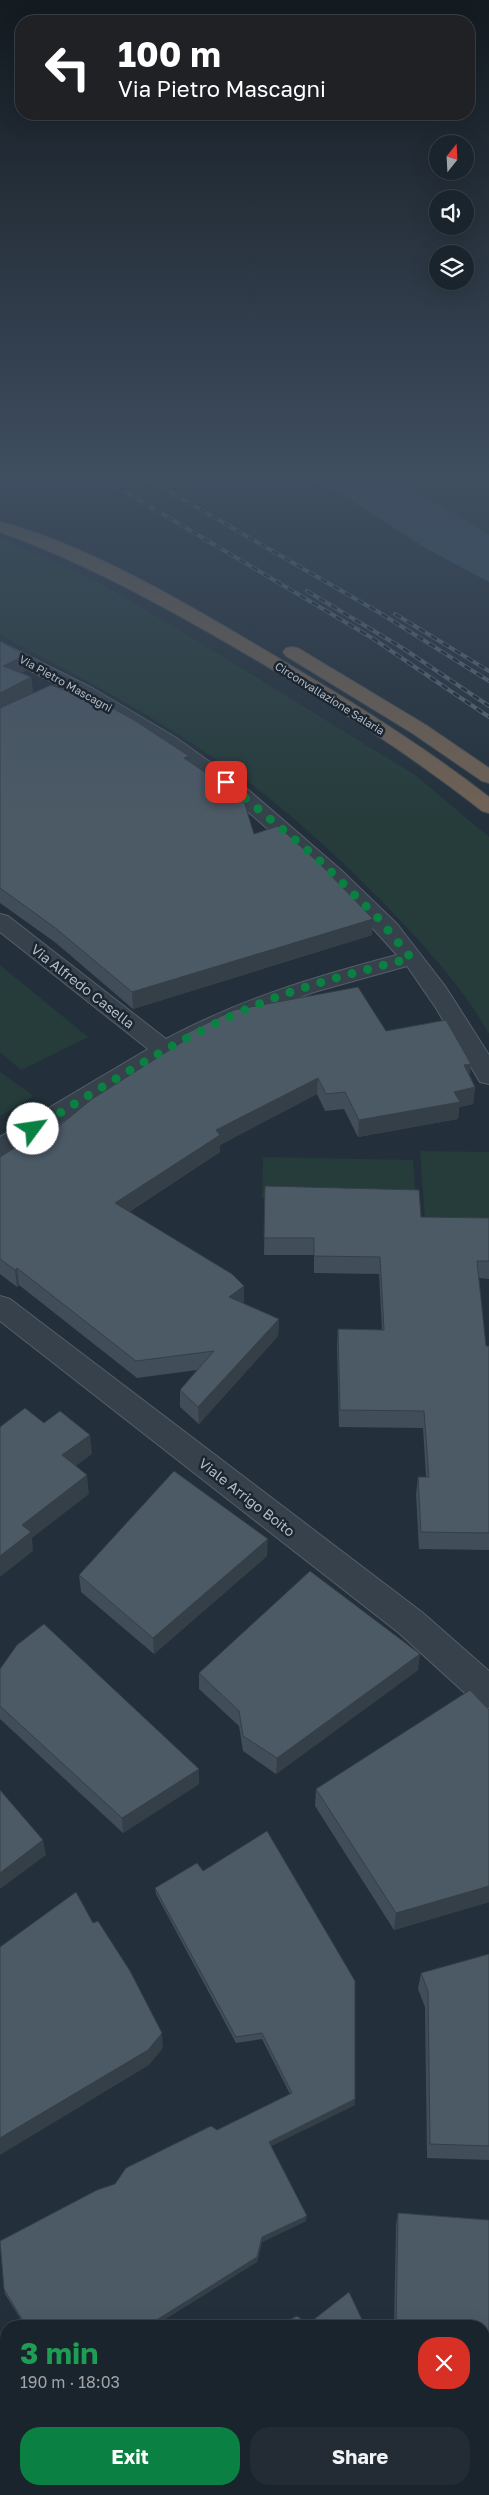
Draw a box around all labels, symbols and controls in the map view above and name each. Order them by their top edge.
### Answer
text: 100 m [118,33,221,75]
icon: left [35,35,100,100]
text: Via Pietro Mascagni [118,75,326,102]
north arrow [429,135,474,180]
map controls [429,135,474,290]
button: sound [429,190,474,235]
button: layers [429,245,474,290]
street label: Via Pietro Mascagni [17,652,115,714]
street label: Circonvallazione Salaria [273,659,387,737]
pin [205,761,247,803]
icon: arrive [212,768,240,796]
street label: Via Alfredo Casella [28,940,138,1032]
position arrow [6,1102,58,1154]
street label: Viale Arrigo Boito [196,1454,298,1540]
text: 3 min [20,2335,98,2371]
button: close [418,2337,470,2389]
text: 190 m · 18:03 [20,2372,120,2392]
button: Exit [20,2427,240,2485]
button: Share [250,2427,470,2485]

